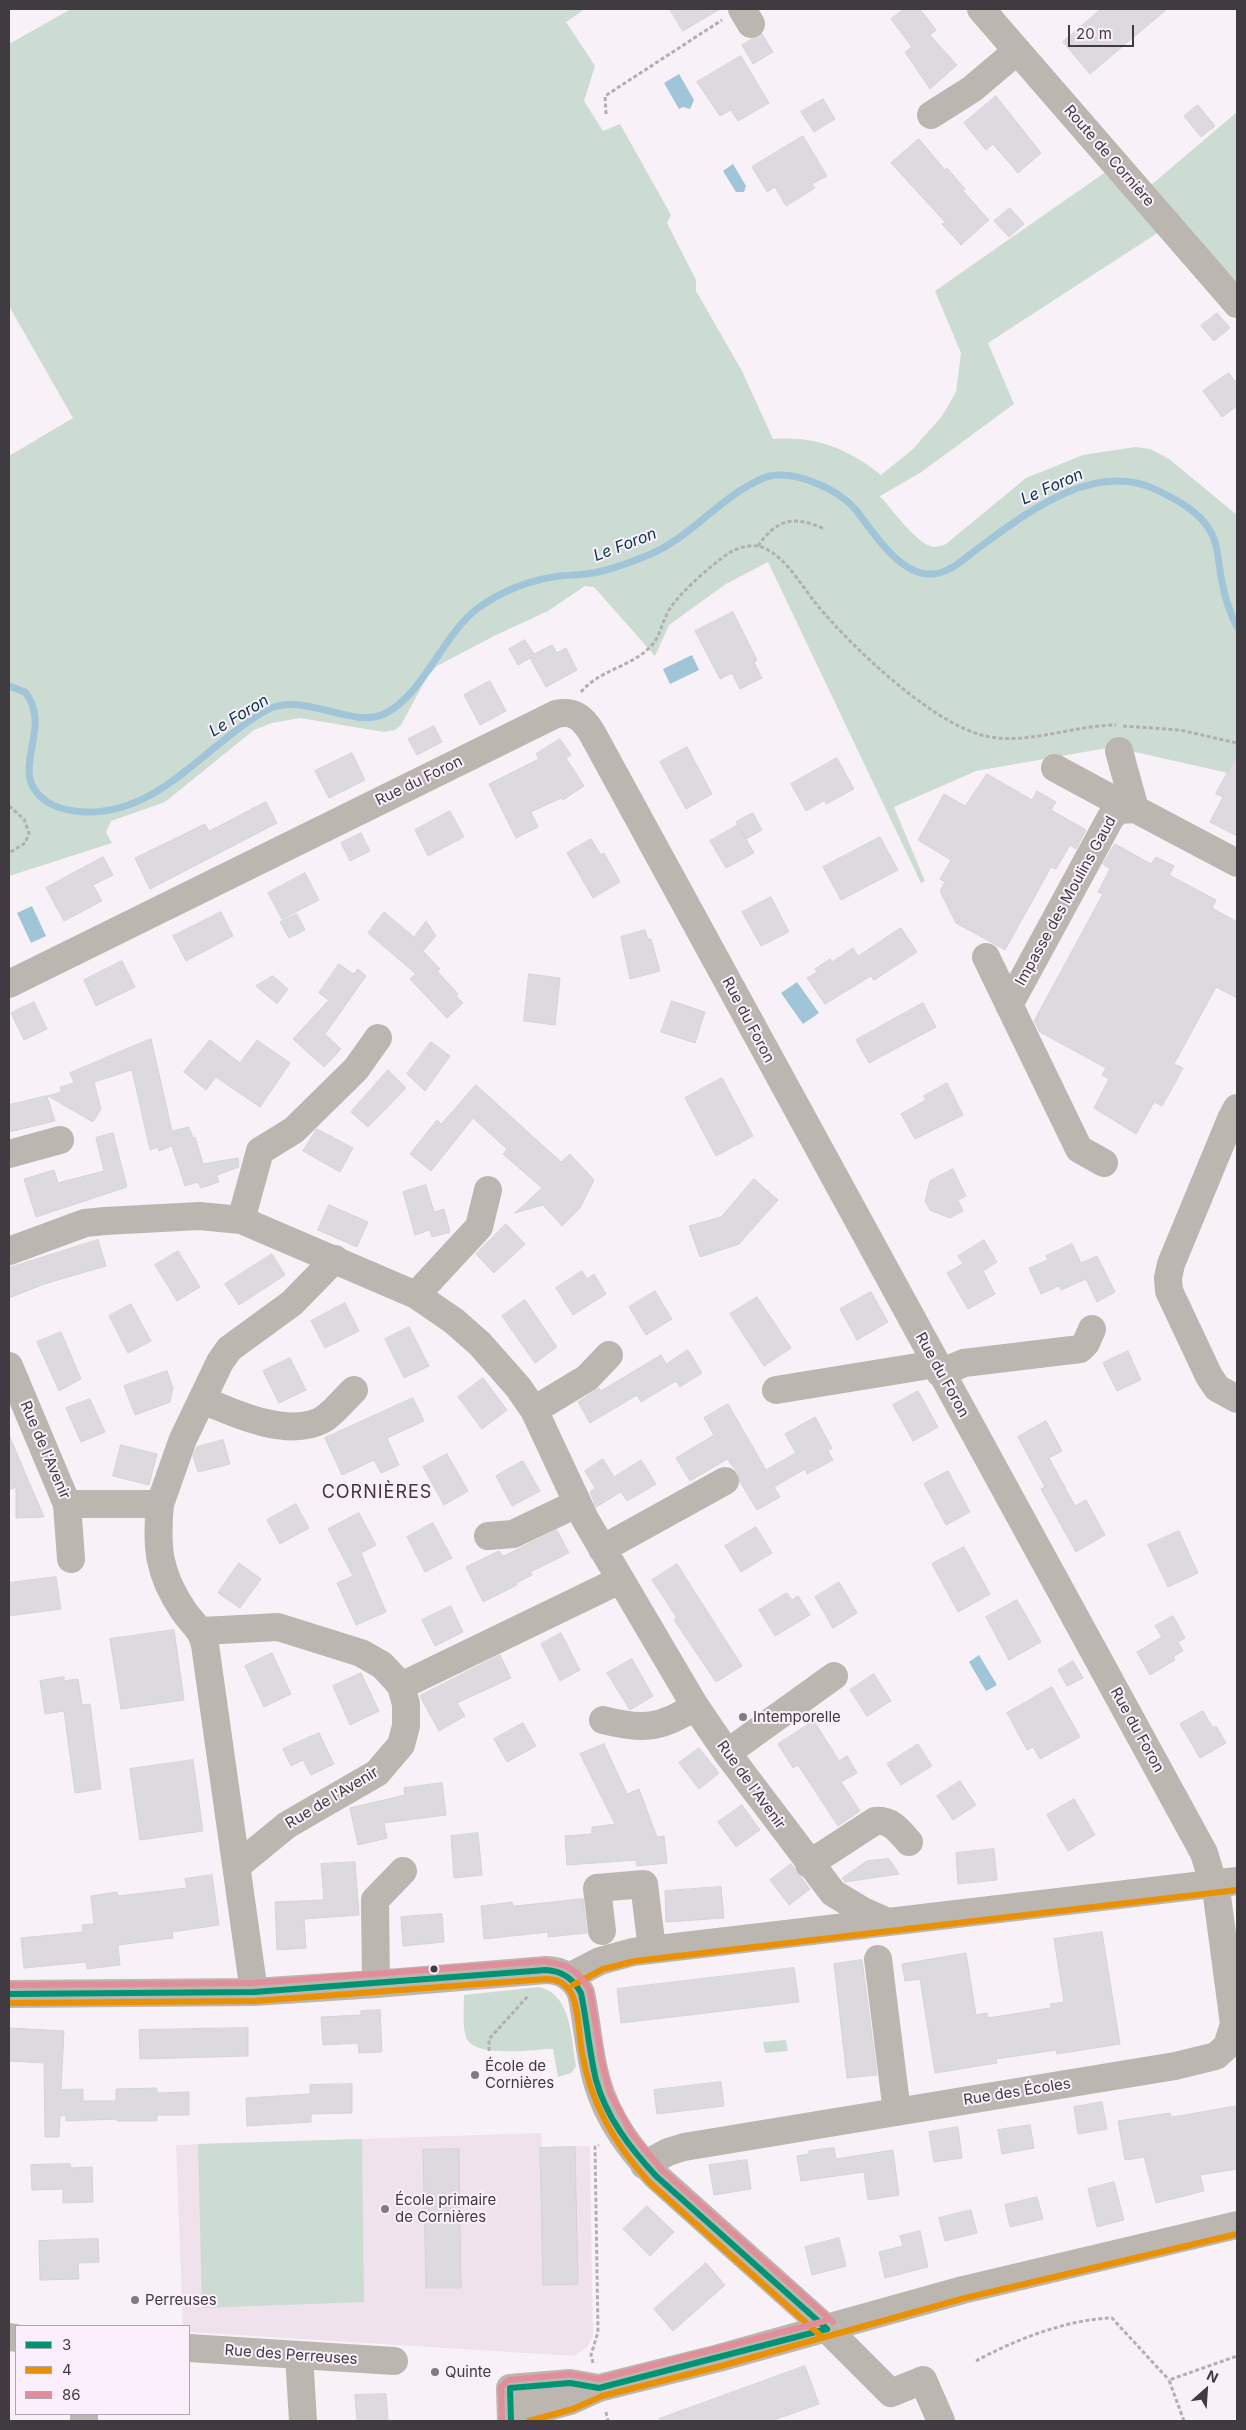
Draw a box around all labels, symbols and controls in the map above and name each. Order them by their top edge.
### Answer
scale bar [1071,15,1137,47]
text: 20 m [1076,24,1112,43]
street label: Route de Cornière [1060,102,1158,210]
water label: Le Foron [1018,465,1086,509]
water label: Le Foron [591,524,659,566]
water label: Le Foron [206,691,272,741]
street label: Rue du Foron [373,752,465,810]
street label: Impasse des Moulins Gaud [1012,813,1120,989]
street label: Rue du Foron [718,974,778,1066]
street label: Rue du Foron [911,1329,973,1421]
street label: Rue de l'Avenir [16,1398,74,1502]
district label: CORNIÈRES [321,1482,433,1504]
street label: Rue du Foron [1106,1684,1168,1776]
place label: Intemporelle [753,1708,841,1726]
marker: Intemporelle [737,1711,749,1723]
street label: Rue de l'Avenir [713,1737,789,1833]
street label: Rue de l'Avenir [282,1763,382,1833]
unlabelled marker [429,1964,439,1974]
place label: École de Cornières [485,2057,554,2092]
marker: École de Cornières [469,2069,481,2081]
street label: Rue des Écoles [962,2075,1072,2109]
place label: École primaire de Cornières [395,2191,496,2226]
marker: École primaire de Cornières [379,2203,391,2215]
place label: Perreuses [145,2291,217,2309]
marker: Perreuses [129,2294,141,2306]
legend [15,2325,190,2415]
text: 3 [62,2335,71,2354]
street label: Rue des Perreuses [224,2341,358,2369]
text: 4 [62,2360,72,2379]
place label: Quinte [445,2363,491,2381]
north arrow [1181,2365,1231,2415]
marker: Quinte [429,2366,441,2378]
text: N [1204,2366,1221,2386]
text: 86 [62,2385,81,2404]

